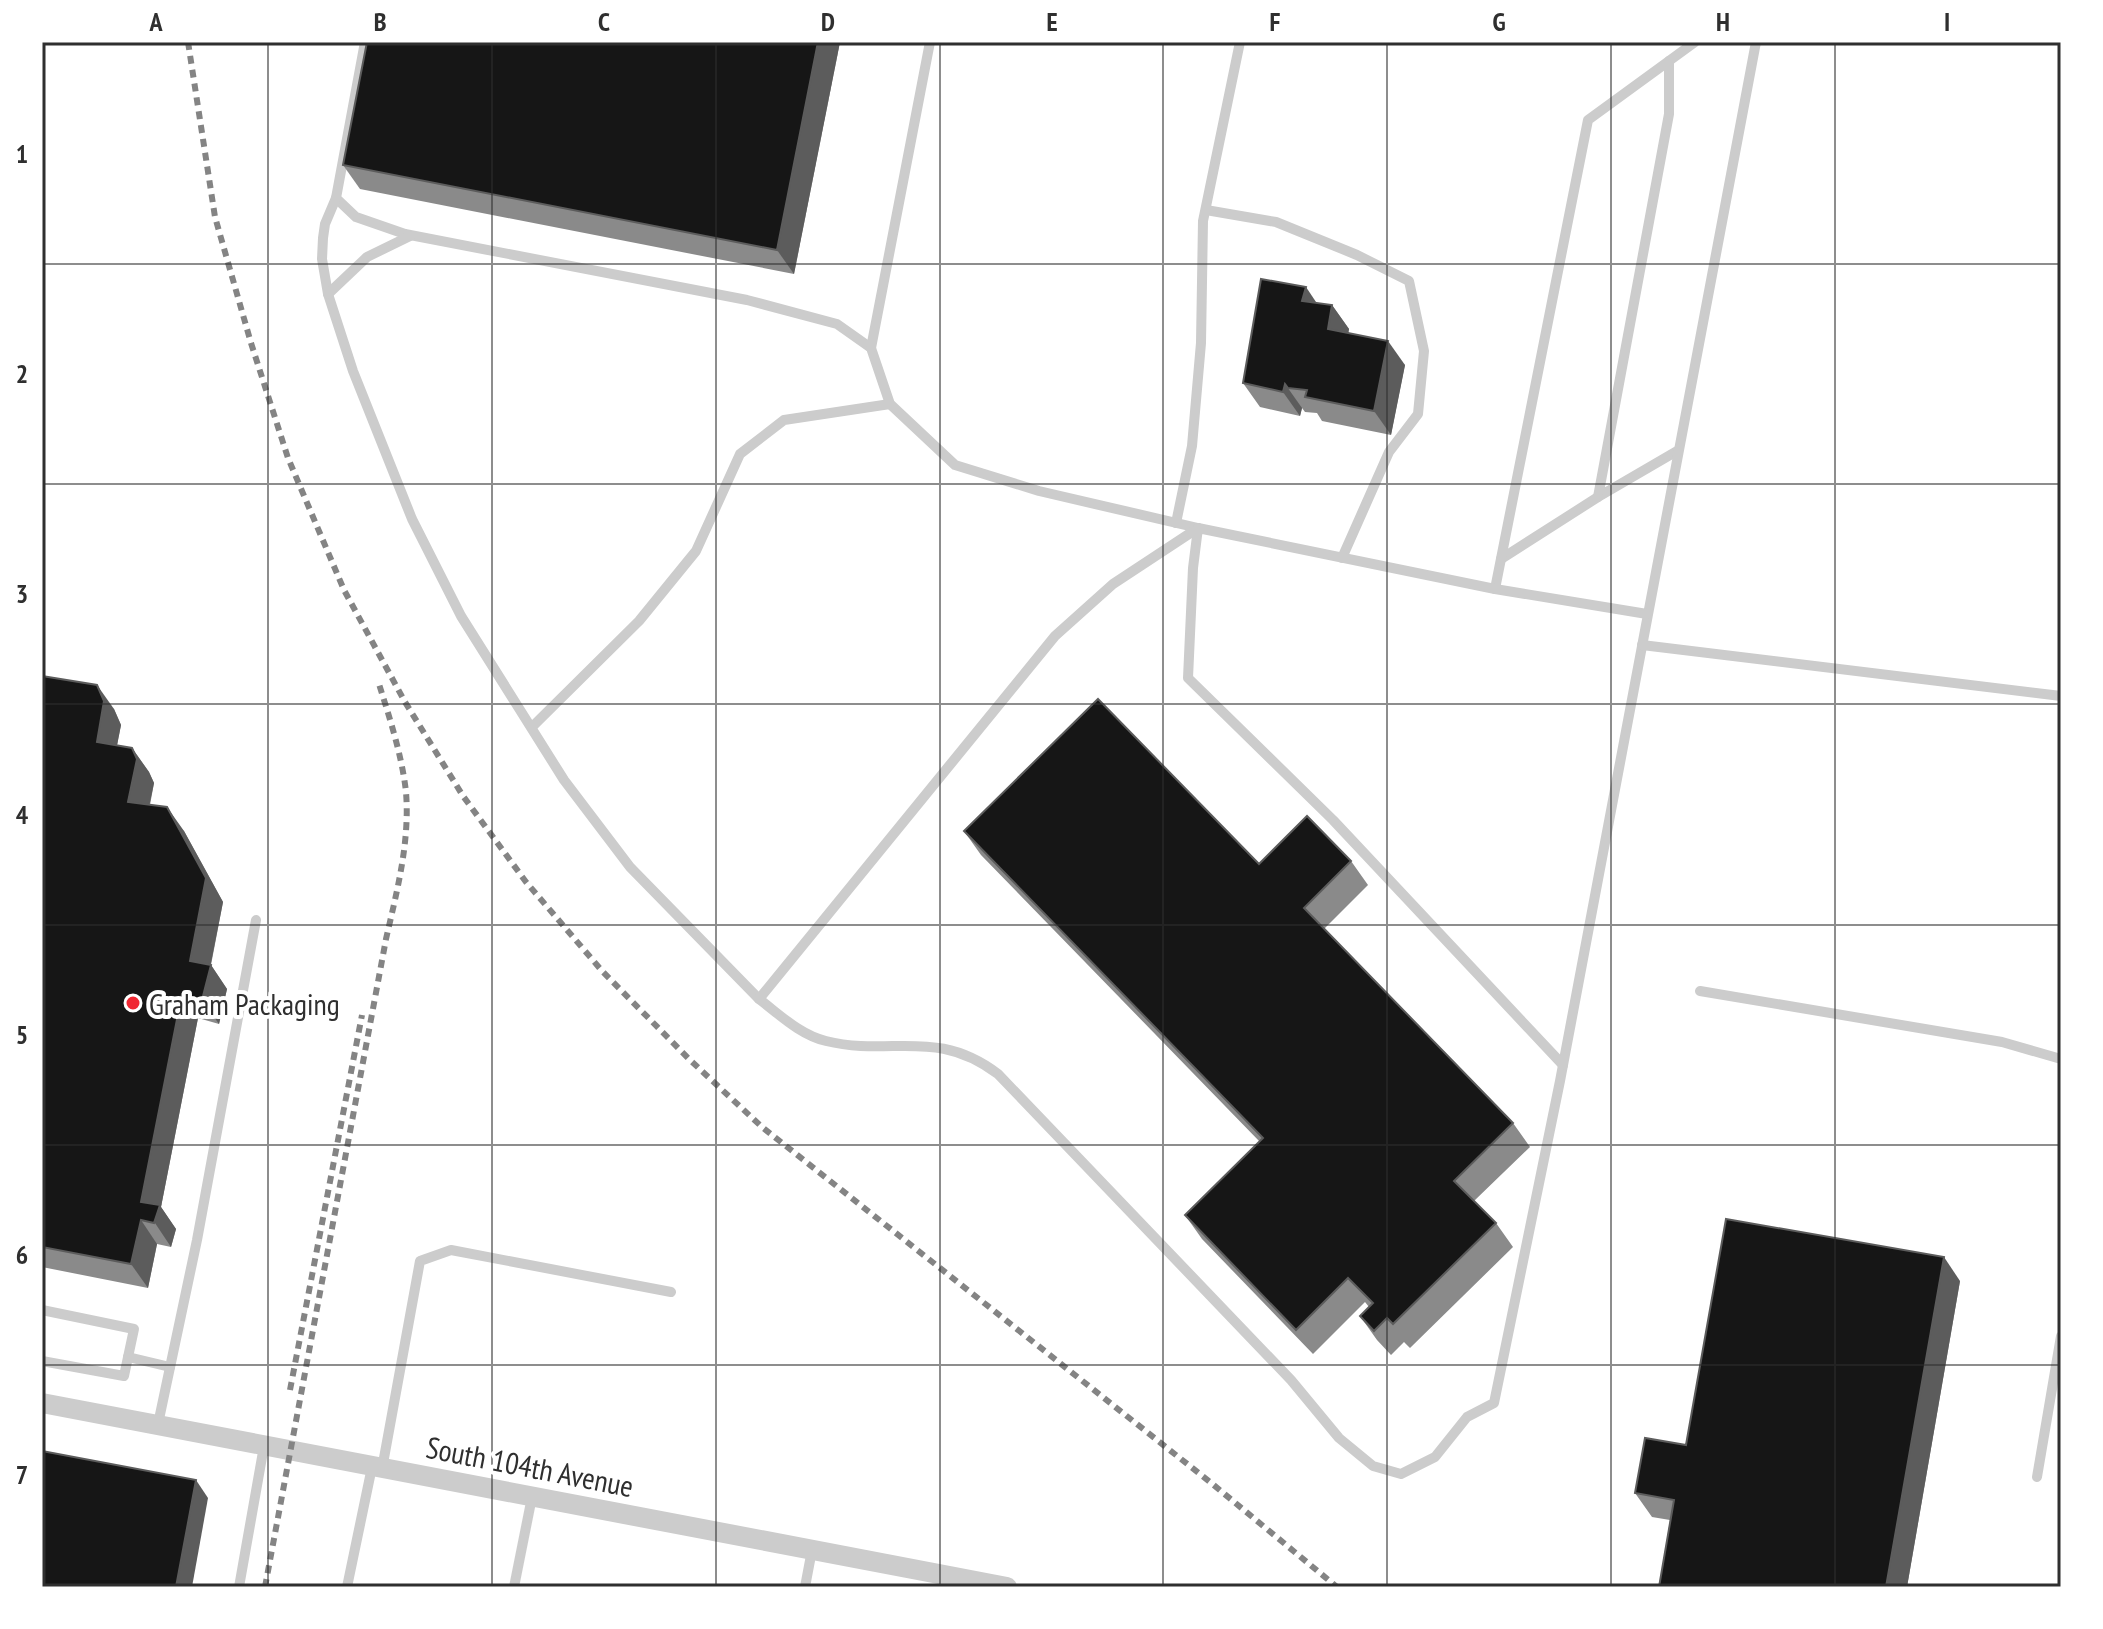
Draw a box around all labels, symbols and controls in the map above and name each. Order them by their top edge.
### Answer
text: A [148,5,163,38]
text: B [374,5,387,38]
text: C [598,5,610,38]
text: D [821,5,835,38]
text: E [1046,5,1058,38]
text: F [1270,5,1281,38]
text: G [1492,5,1506,38]
text: H [1716,5,1730,38]
text: I [1944,5,1950,38]
text: 1 [16,137,28,170]
text: 2 [16,357,28,390]
text: 3 [16,577,28,610]
text: 4 [16,798,29,831]
place label: Graham Packaging [149,984,340,1023]
marker: Graham Packaging [124,994,142,1012]
text: 5 [16,1018,28,1051]
text: 6 [16,1238,28,1271]
street label: South 104th Avenue [423,1427,637,1505]
text: 7 [16,1458,28,1491]

